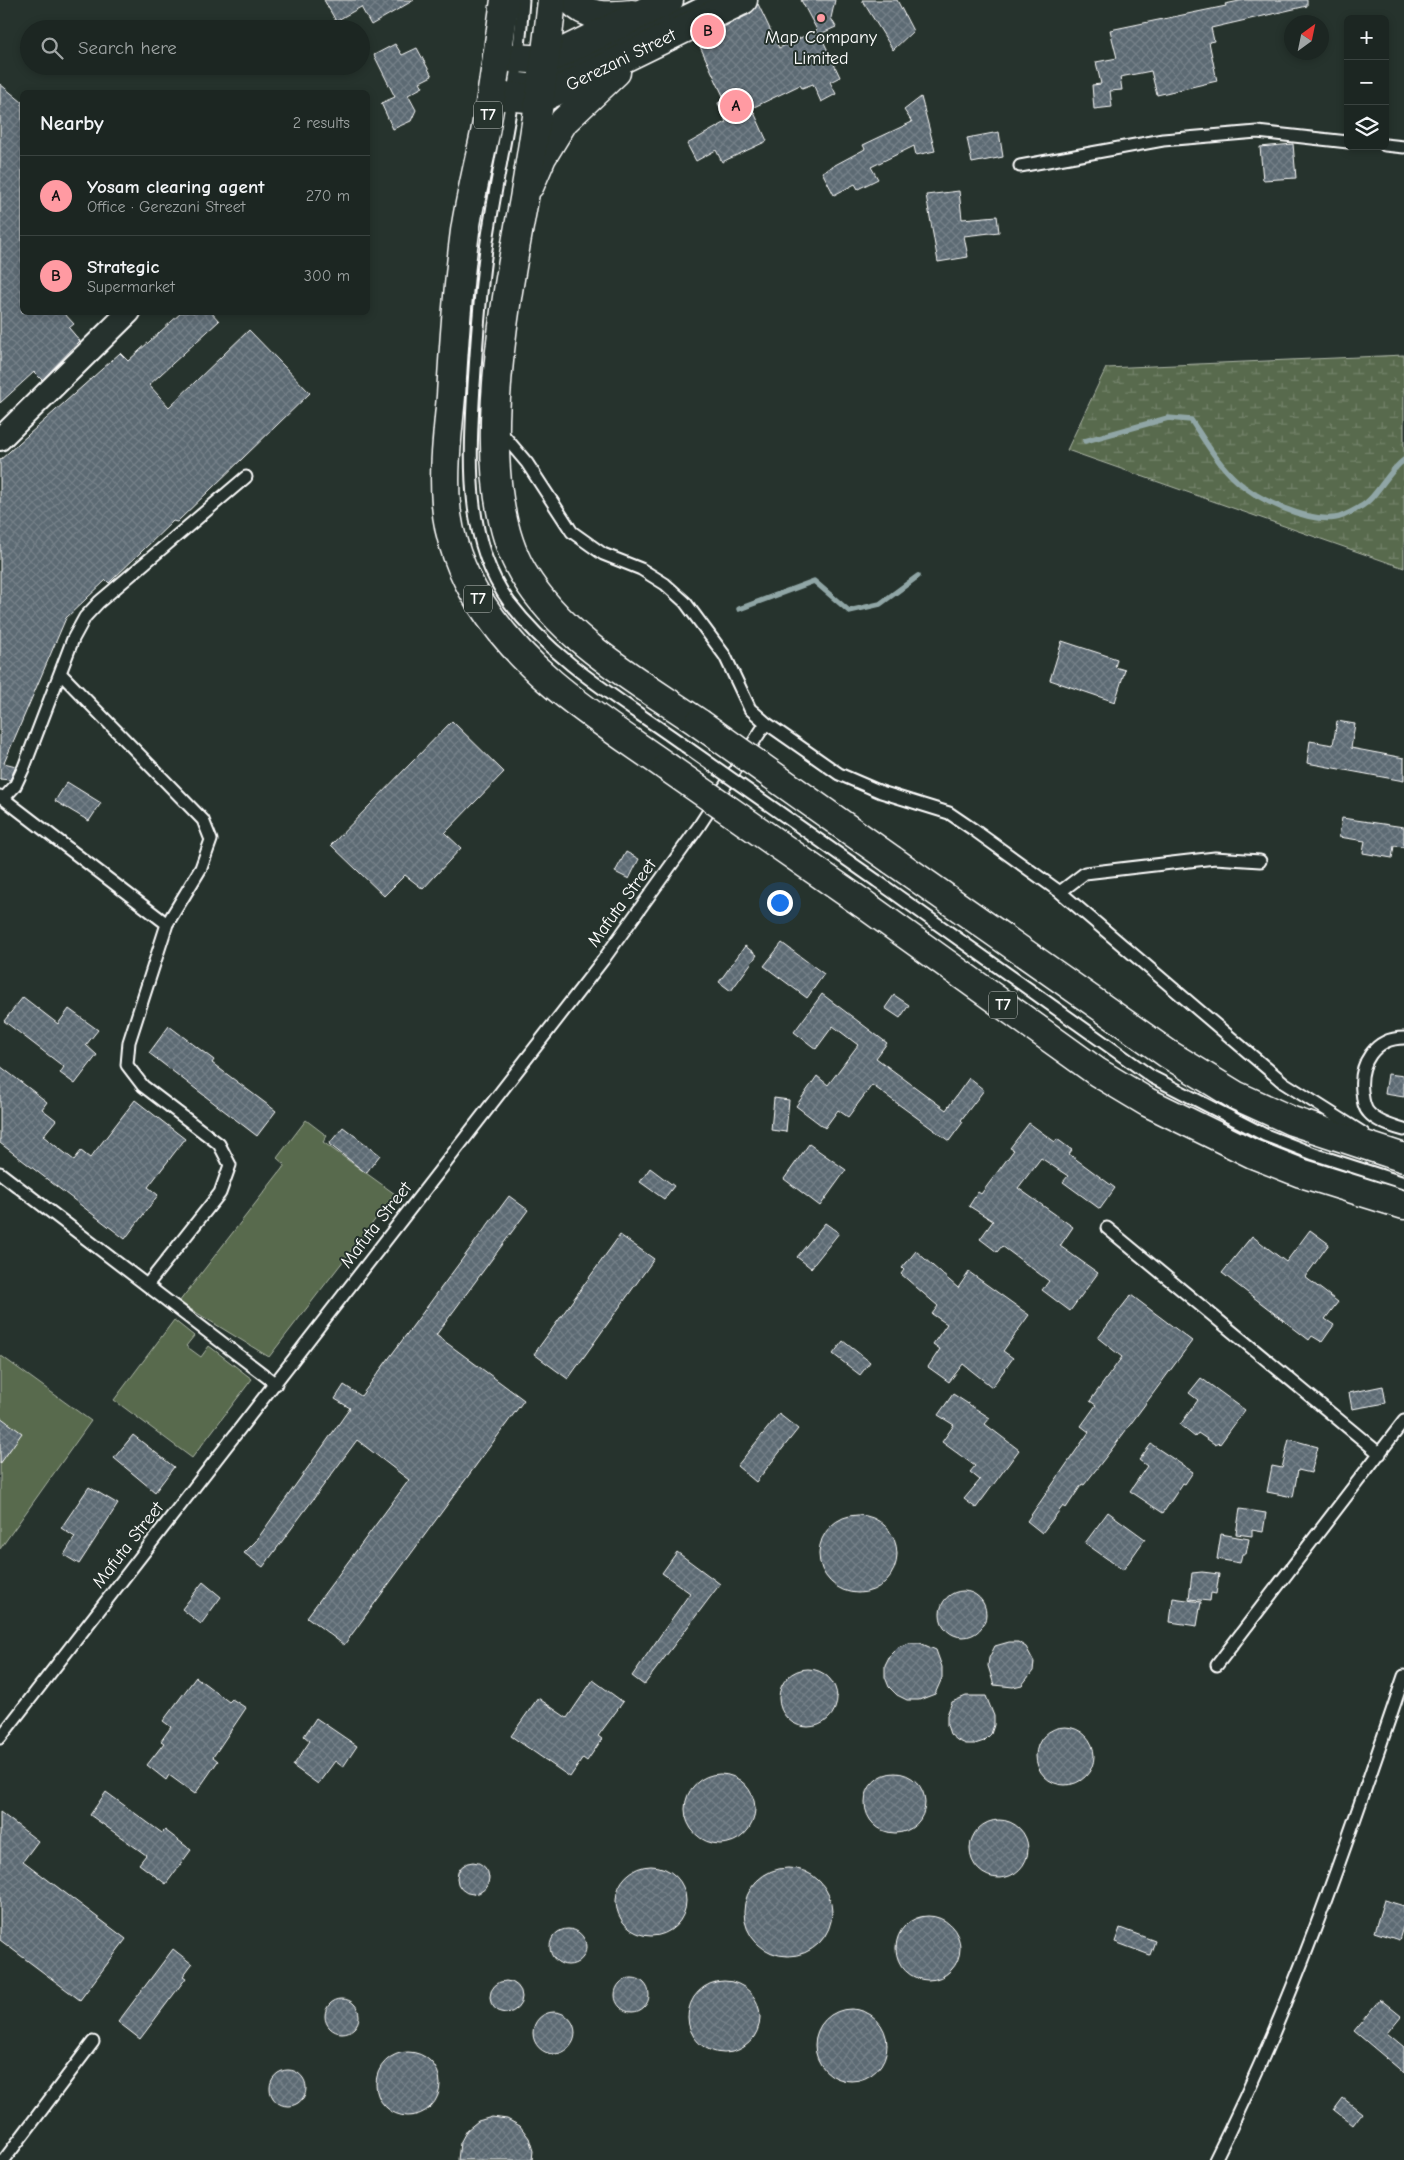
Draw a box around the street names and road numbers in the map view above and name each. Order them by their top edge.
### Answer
street label: Gerezani Street [562,24,680,95]
road number: T7 [474,102,502,128]
road number: T7 [464,586,492,612]
street label: Mafuta Street [583,854,661,951]
road number: T7 [989,992,1017,1018]
street label: Mafuta Street [336,1177,417,1272]
street label: Mafuta Street [88,1497,169,1592]

